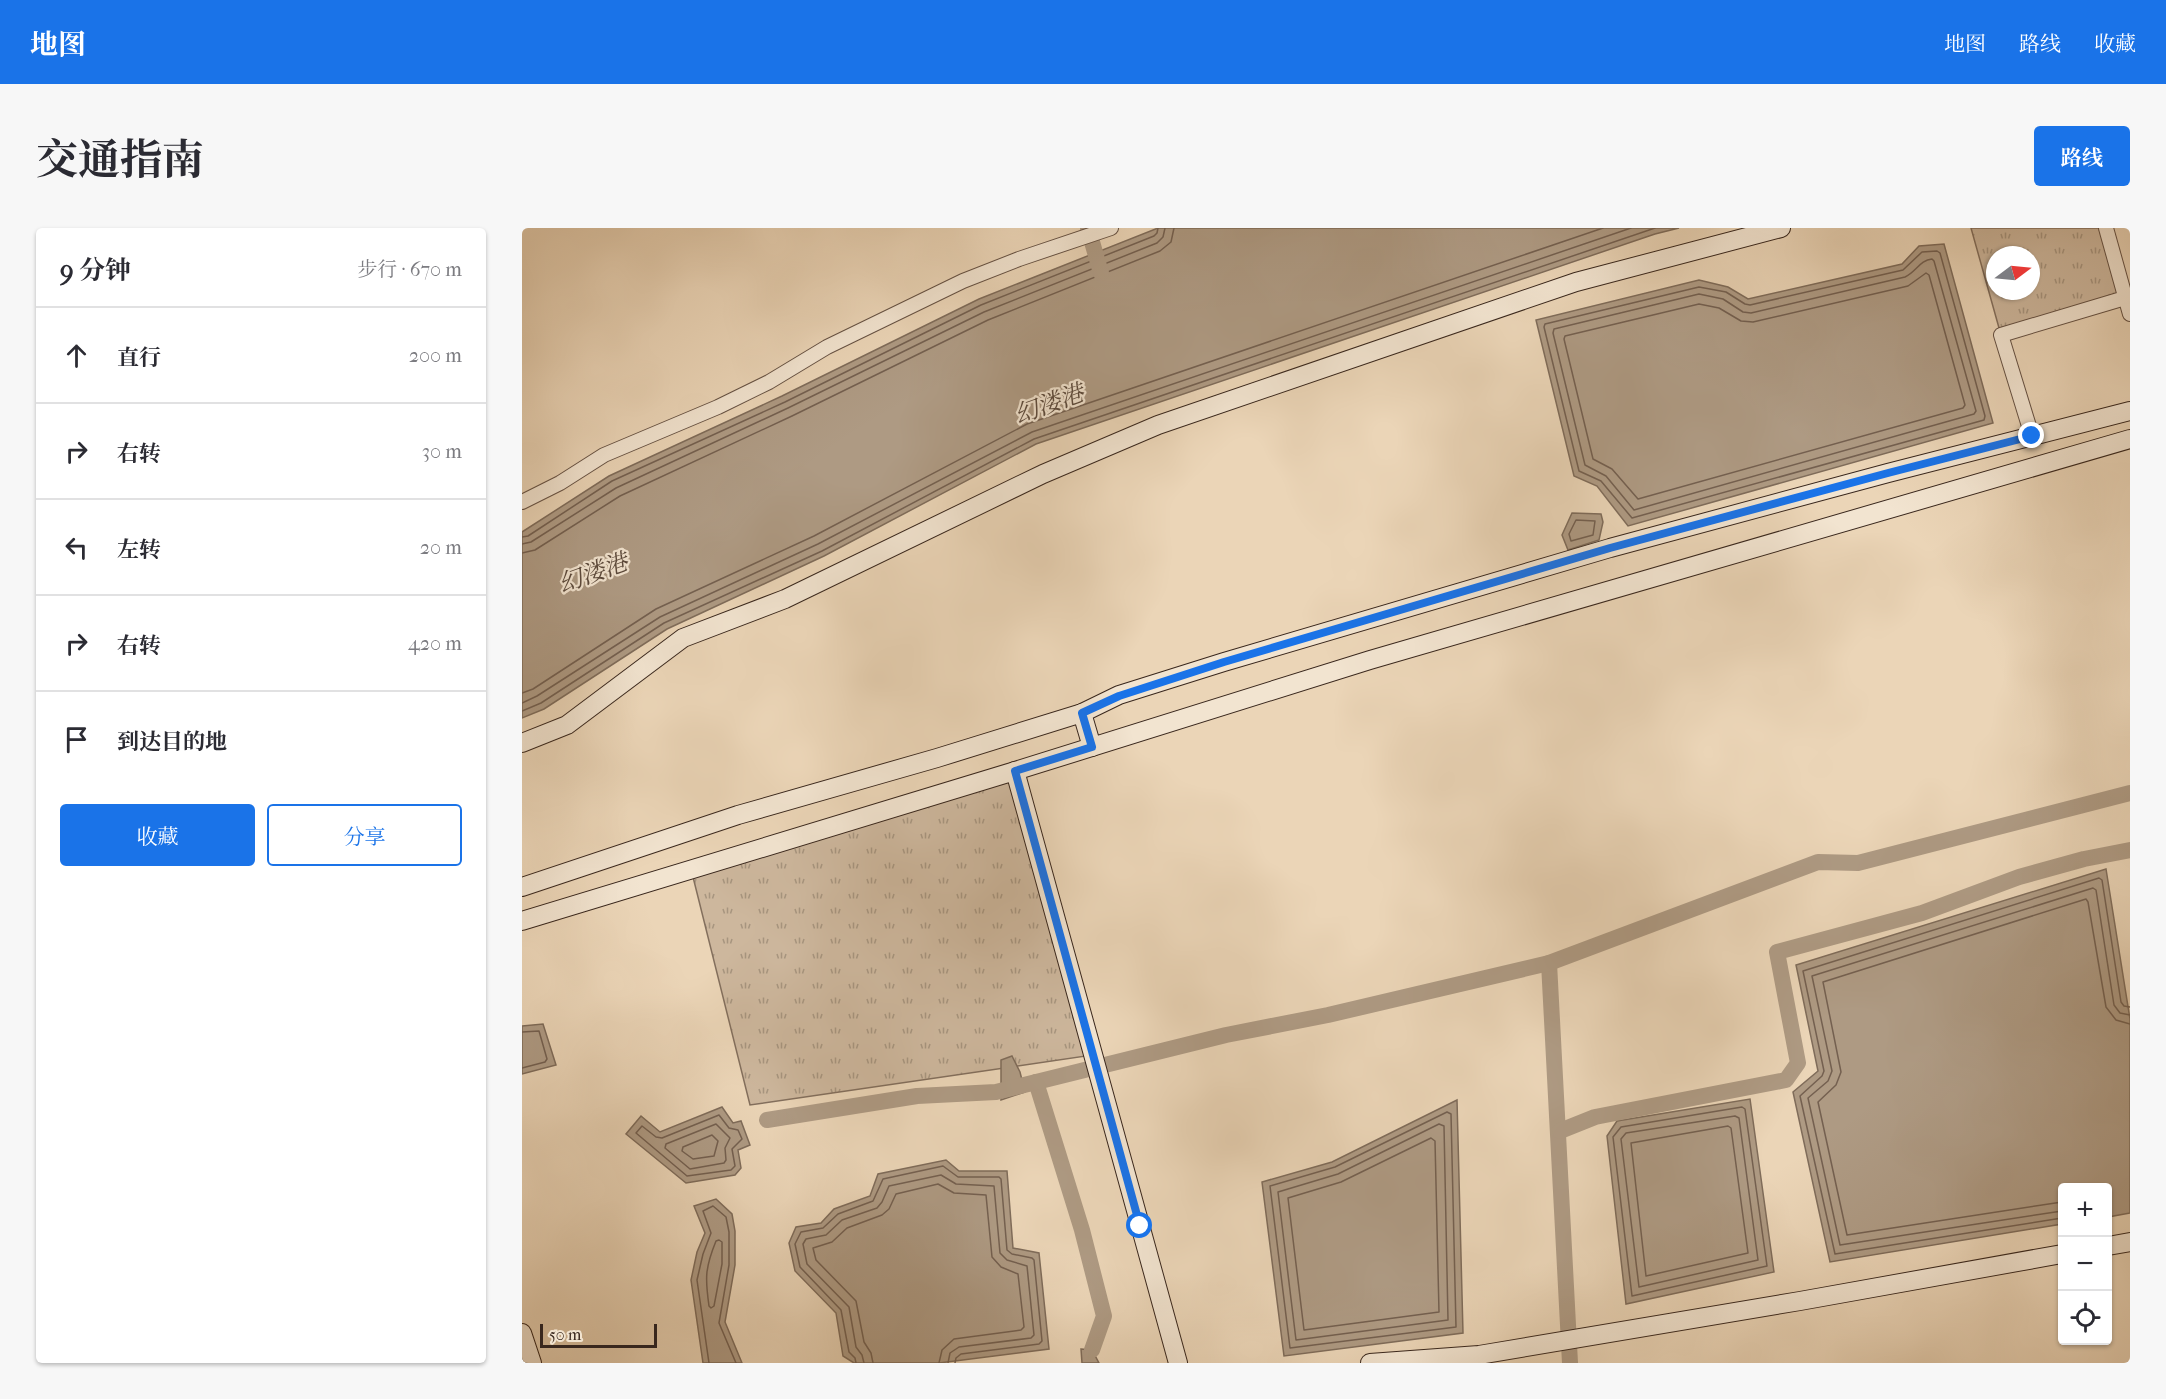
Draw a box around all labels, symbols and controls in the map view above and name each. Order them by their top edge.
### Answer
text: 地图 [30,28,86,61]
text: 地图 [1944,32,1986,56]
text: 路线 [2019,32,2061,56]
text: 收藏 [2094,32,2136,56]
button: 路线 [2034,126,2130,186]
text: 交通指南 [36,136,204,185]
north arrow [1986,246,2040,300]
text: 9 分钟 [60,255,131,286]
text: 步行 · 670 m [357,258,462,281]
icon: ahead [60,339,93,372]
text: 200 m [409,344,462,367]
text: 直行 [117,345,161,371]
water label: 幻溇港 [1010,378,1090,429]
route end [2018,422,2044,448]
icon: right [60,435,93,468]
text: 30 m [422,440,462,463]
text: 右转 [117,441,161,467]
icon: left [60,531,93,564]
text: 20 m [420,536,462,559]
text: 左转 [117,537,161,563]
water label: 幻溇港 [554,547,634,598]
icon: right [60,627,93,660]
text: 420 m [408,632,462,655]
text: 右转 [117,633,161,659]
icon: arrive [60,723,93,756]
text: 到达目的地 [117,729,227,755]
button: 收藏 [60,804,255,866]
button: 分享 [267,804,462,866]
map controls [2058,1183,2112,1345]
button: + [2058,1183,2112,1237]
route start [1126,1212,1152,1238]
button: − [2058,1237,2112,1291]
button: locate [2058,1291,2112,1345]
scale bar [540,1321,657,1348]
text: 50 m [549,1325,581,1344]

